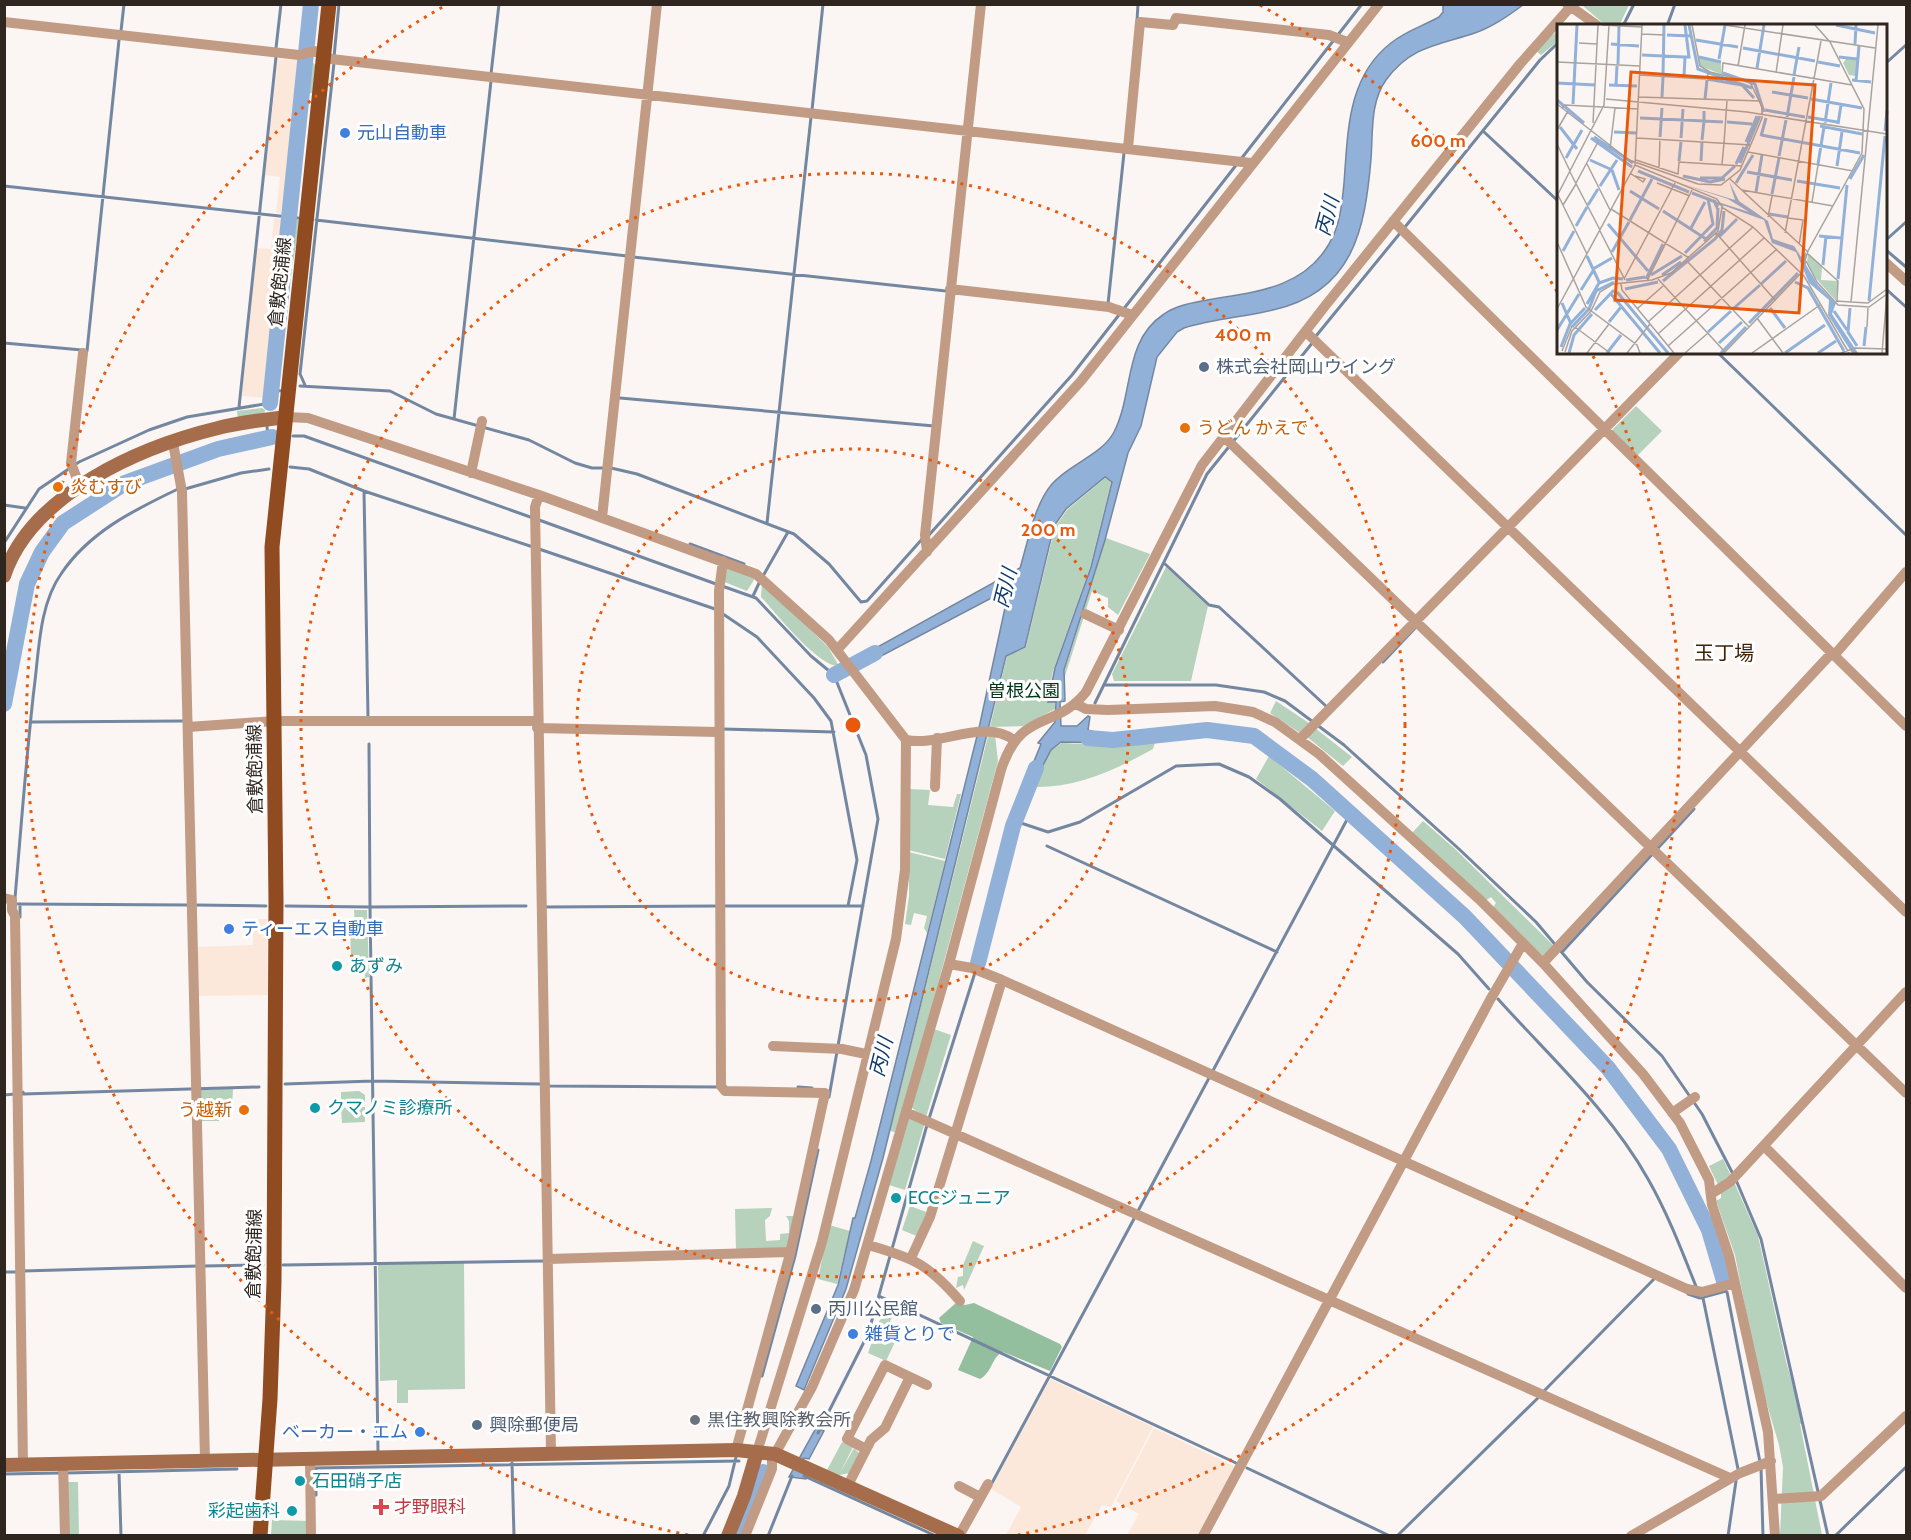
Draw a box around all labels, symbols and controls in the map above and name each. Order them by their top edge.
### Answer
inset map [1557,24,1887,354]
place label: 元山自動車 [357,122,447,144]
marker: 元山自動車 [338,126,352,140]
text: 600 m [1410,130,1466,152]
water label: 丙川 [1310,192,1344,238]
street label: 倉敷飽浦線 [264,236,296,328]
text: 400 m [1215,324,1271,346]
place label: 株式会社岡山ウイング [1216,356,1396,378]
marker: 株式会社岡山ウイング [1197,360,1211,374]
place label: うどん かえで [1197,417,1309,439]
marker: うどん かえで [1178,421,1192,435]
place label: 炎むすび [70,476,142,498]
marker: 炎むすび [51,480,65,494]
text: 200 m [1021,519,1075,541]
water label: 丙川 [989,564,1022,610]
district label: 玉丁場 [1694,641,1754,665]
park label: 曽根公園 [988,680,1060,702]
centre of rings [843,715,863,735]
street label: 倉敷飽浦線 [243,724,267,814]
place label: ティーエス自動車 [241,918,384,940]
marker: ティーエス自動車 [222,922,236,936]
place label: あずみ [349,955,403,977]
marker: あずみ [330,959,344,973]
water label: 丙川 [865,1033,898,1079]
place label: クマノミ診療所 [327,1097,452,1119]
place label: う越新 [178,1099,232,1121]
marker: クマノミ診療所 [308,1101,322,1115]
marker: う越新 [237,1103,251,1117]
place label: ECCジュニア [908,1187,1010,1209]
marker: ECCジュニア [889,1191,903,1205]
street label: 倉敷飽浦線 [242,1209,266,1299]
place label: 丙川公民館 [828,1298,918,1320]
marker: 丙川公民館 [809,1302,823,1316]
place label: 雑貨とりで [865,1323,955,1345]
marker: 雑貨とりで [846,1327,860,1341]
place label: 黒住教興除教会所 [707,1409,851,1431]
marker: 黒住教興除教会所 [688,1413,702,1427]
place label: 興除郵便局 [489,1414,579,1436]
marker: 興除郵便局 [470,1418,484,1432]
place label: ベーカー・エム [282,1421,408,1443]
marker: ベーカー・エム [413,1425,427,1439]
place label: 石田硝子店 [312,1470,402,1492]
marker: 石田硝子店 [293,1474,307,1488]
place label: 才野眼科 [394,1496,466,1518]
marker: 才野眼科 [372,1498,390,1516]
place label: 彩起歯科 [208,1500,280,1522]
marker: 彩起歯科 [285,1504,299,1518]

